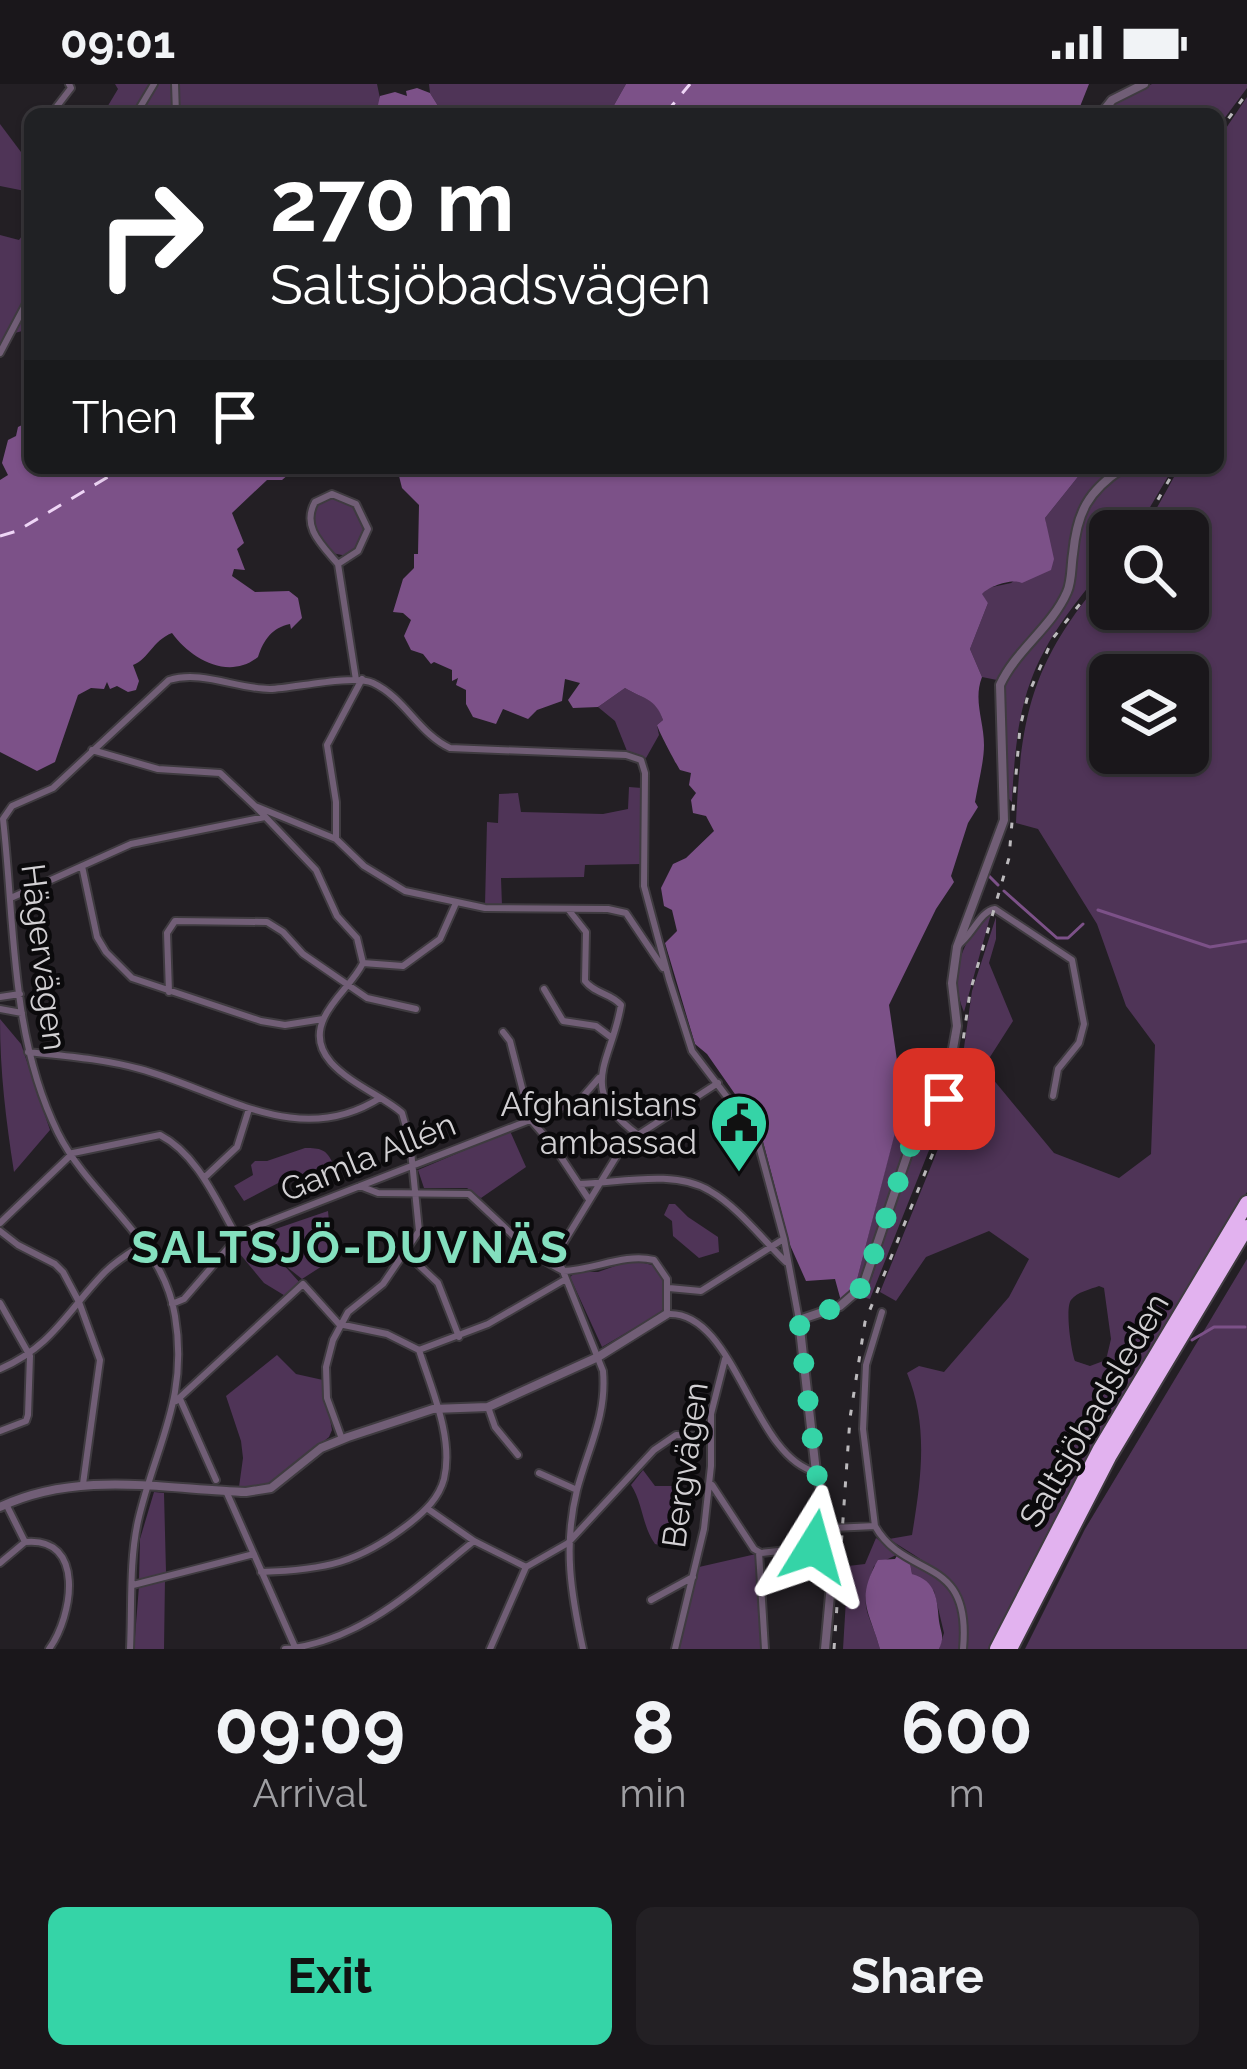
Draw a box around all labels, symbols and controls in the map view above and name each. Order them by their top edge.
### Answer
text: 09:01 [60,16,175,69]
text: 270 m [270,152,514,251]
icon: right [72,156,228,312]
text: Saltsjöbadsvägen [270,253,711,317]
icon: arrive [202,384,268,450]
text: Then [72,391,178,444]
map controls [1089,510,1209,774]
button: search [1089,510,1209,630]
button: layers [1089,654,1209,774]
street label: Hägervägen [13,861,75,1053]
pin [893,1048,995,1150]
icon: arrive [911,1066,977,1132]
place label: Afghanistans ambassad [501,1085,697,1162]
public building icon: Afghanistans ambassad [708,1092,770,1174]
street label: Gamla Allén [275,1104,461,1210]
district label: SALTSJÖ-DUVNÄS [131,1221,571,1274]
street label: Saltsjöbadsleden [1011,1286,1177,1534]
street label: Bergvägen [654,1380,716,1550]
position arrow [751,1484,877,1610]
text: 09:09 [214,1685,405,1770]
text: 8 [631,1685,675,1770]
text: 600 [901,1685,1033,1770]
text: Arrival [253,1770,367,1816]
text: min [619,1770,687,1816]
text: m [949,1770,985,1816]
button: Exit [48,1907,612,2045]
button: Share [636,1907,1199,2045]

